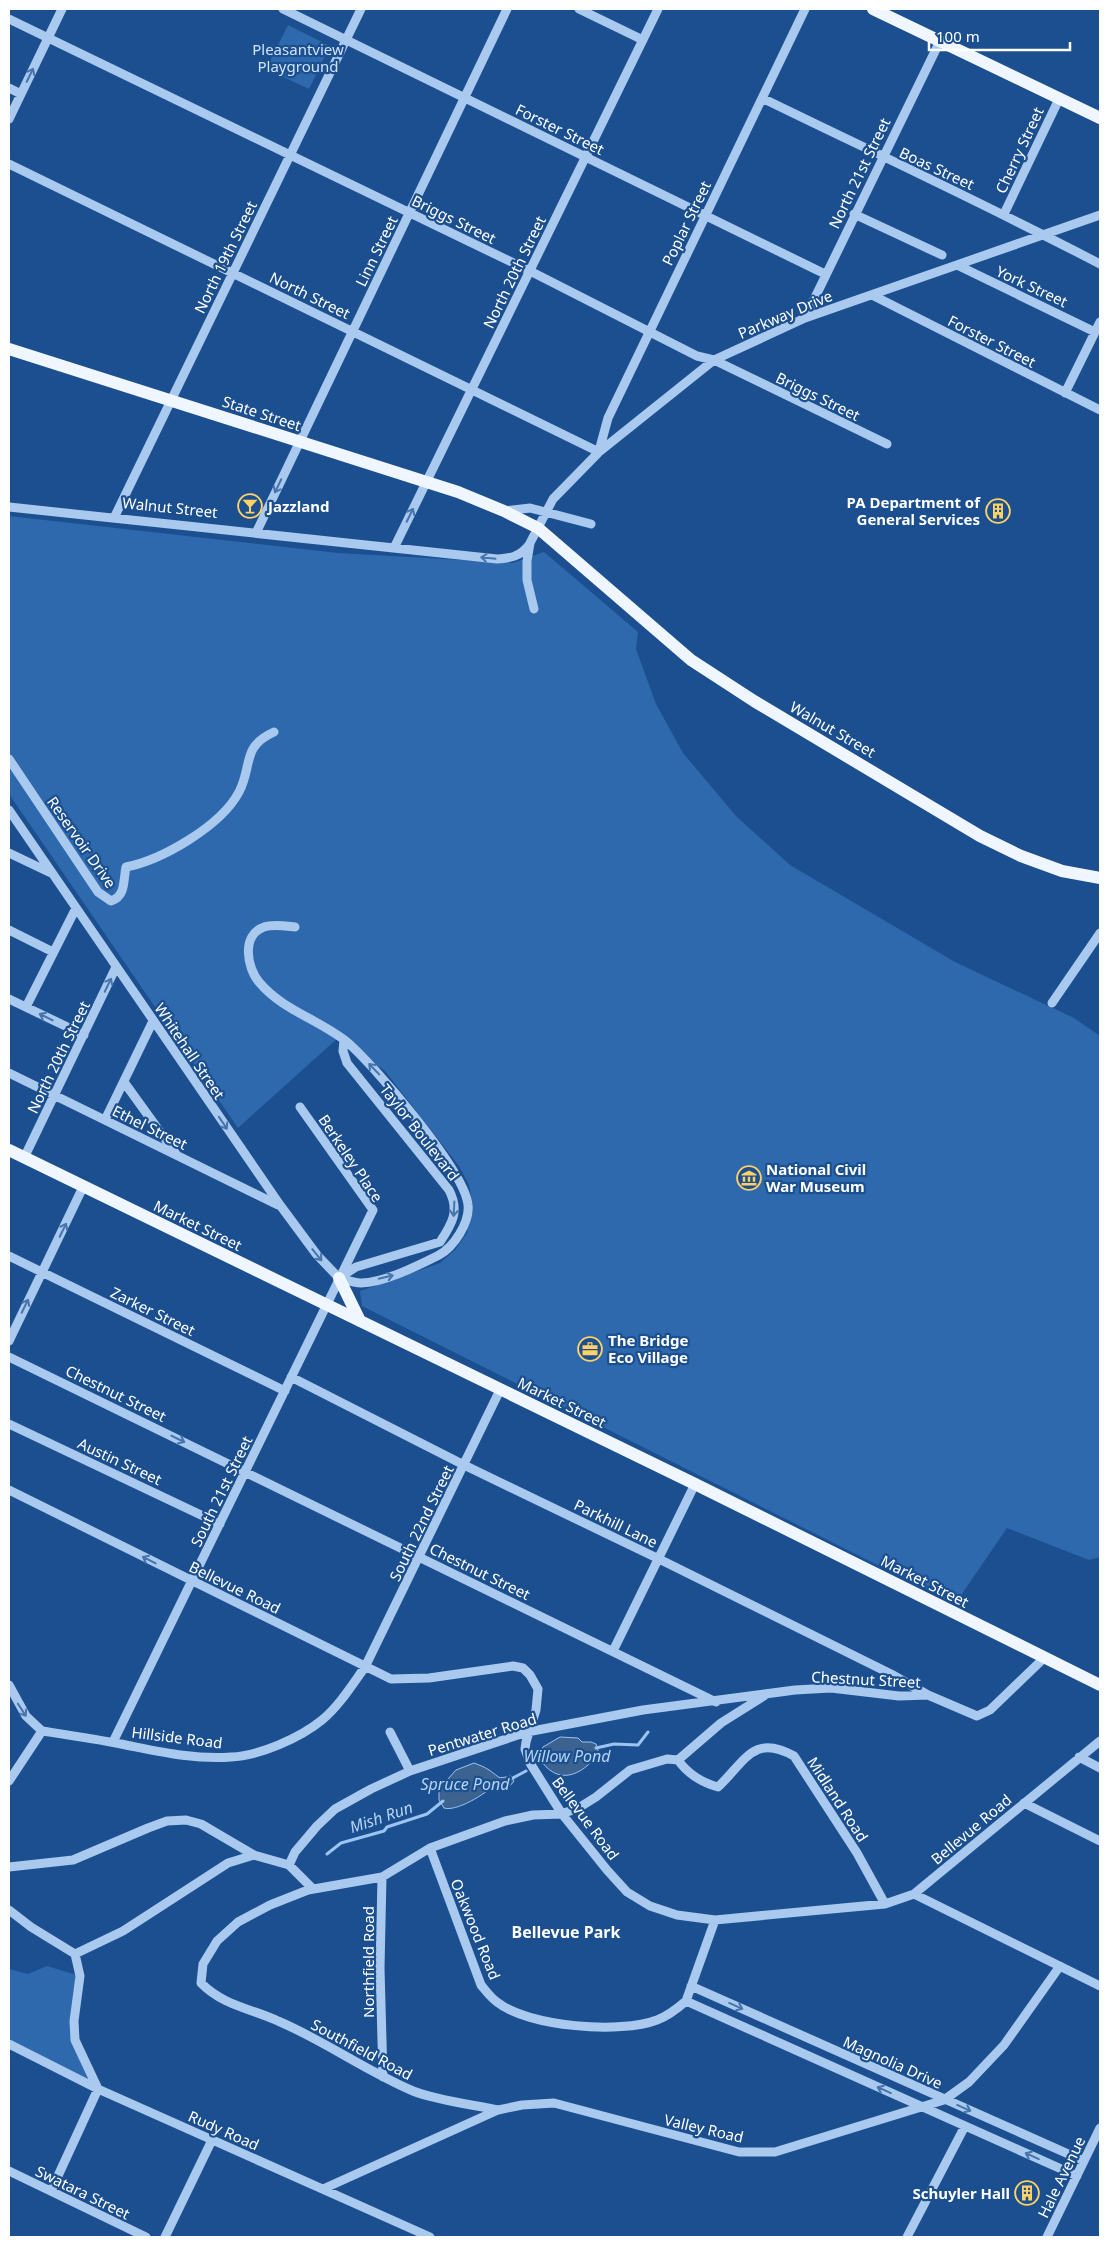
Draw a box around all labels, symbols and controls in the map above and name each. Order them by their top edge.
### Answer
scale bar [929,20,1070,52]
text: 100 m [936,26,980,46]
park label: Pleasantview Playground [252,39,344,76]
one-way arrow [26,68,35,83]
street label: Forster Street [512,99,608,159]
street label: Cherry Street [990,103,1048,196]
street label: North 21st Street [824,114,895,232]
street label: Boas Street [896,142,978,194]
street label: Poplar Street [657,177,715,269]
street label: Briggs Street [409,190,500,248]
street label: North 19th Street [189,197,261,317]
street label: Linn Street [350,212,402,290]
street label: North 20th Street [478,212,550,332]
street label: York Street [993,261,1072,312]
street label: North Street [266,267,354,323]
street label: Parkway Drive [735,285,835,343]
street label: Forster Street [945,310,1040,372]
street label: Briggs Street [773,367,864,425]
street label: State Street [220,391,305,435]
one-way arrow [273,478,282,493]
street label: Walnut Street [121,492,219,522]
place label: PA Department of General Services [847,492,981,529]
bar icon: Jazzland [237,493,263,519]
place label: Jazzland [266,496,329,516]
building icon: PA Department of General Services [985,498,1011,524]
one-way arrow [406,508,415,523]
one-way arrow [480,553,496,563]
street label: Walnut Street [787,696,880,762]
street label: Reservoir Drive [43,792,121,892]
one-way arrow [103,978,113,993]
street label: North 20th Street [22,997,94,1117]
street label: Whitehall Street [150,999,230,1104]
one-way arrow [39,1012,54,1021]
one-way arrow [368,1063,380,1075]
street label: Taylor Boulevard [376,1080,464,1184]
street label: Ethel Street [109,1100,191,1154]
street label: Berkeley Place [314,1110,388,1206]
one-way arrow [218,1116,228,1130]
place label: National Civil War Museum [766,1159,866,1196]
museum icon: National Civil War Museum [736,1165,762,1191]
street label: Market Street [151,1195,246,1255]
one-way arrow [449,1200,458,1216]
one-way arrow [58,1223,68,1238]
one-way arrow [312,1248,323,1261]
one-way arrow [378,1272,394,1281]
street label: Zarker Street [107,1282,199,1340]
one-way arrow [21,1299,30,1314]
place label: The Bridge Eco Village [608,1330,688,1367]
office icon: The Bridge Eco Village [577,1336,603,1362]
street label: Chestnut Street [62,1360,170,1426]
street label: Market Street [515,1372,610,1432]
street label: South 21st Street [186,1432,257,1550]
street label: Austin Street [75,1433,166,1489]
one-way arrow [171,1434,186,1444]
street label: South 22nd Street [384,1461,458,1584]
street label: Parkhill Lane [571,1494,661,1552]
street label: Chestnut Street [426,1538,534,1604]
street label: Market Street [878,1550,973,1612]
one-way arrow [142,1555,157,1564]
street label: Bellevue Road [186,1556,284,1618]
street label: Chestnut Street [811,1666,922,1692]
one-way arrow [17,1703,28,1717]
street label: Pentwater Road [425,1708,539,1760]
street label: Hillside Road [130,1722,224,1752]
water label: Willow Pond [523,1745,611,1767]
street label: Midland Road [803,1753,873,1845]
street label: Bellevue Road [548,1772,624,1864]
water label: Spruce Pond [421,1773,510,1795]
street label: Bellevue Road [926,1789,1016,1869]
water label: Mish Run [346,1796,416,1838]
street label: Oakwood Road [447,1876,505,1982]
street label: Northfield Road [358,1906,378,2018]
district label: Bellevue Park [512,1921,620,1943]
one-way arrow [728,2002,743,2012]
street label: Southfield Road [308,2014,416,2084]
street label: Magnolia Drive [840,2031,946,2093]
one-way arrow [877,2084,892,2094]
one-way arrow [956,2104,971,2114]
street label: Rudy Road [185,2106,263,2154]
street label: Valley Road [662,2109,746,2147]
street label: Hale Avenue [1033,2133,1089,2221]
one-way arrow [1025,2151,1040,2160]
street label: Swatara Street [33,2161,134,2224]
building icon: Schuyler Hall [1014,2180,1040,2206]
place label: Schuyler Hall [912,2183,1010,2203]

